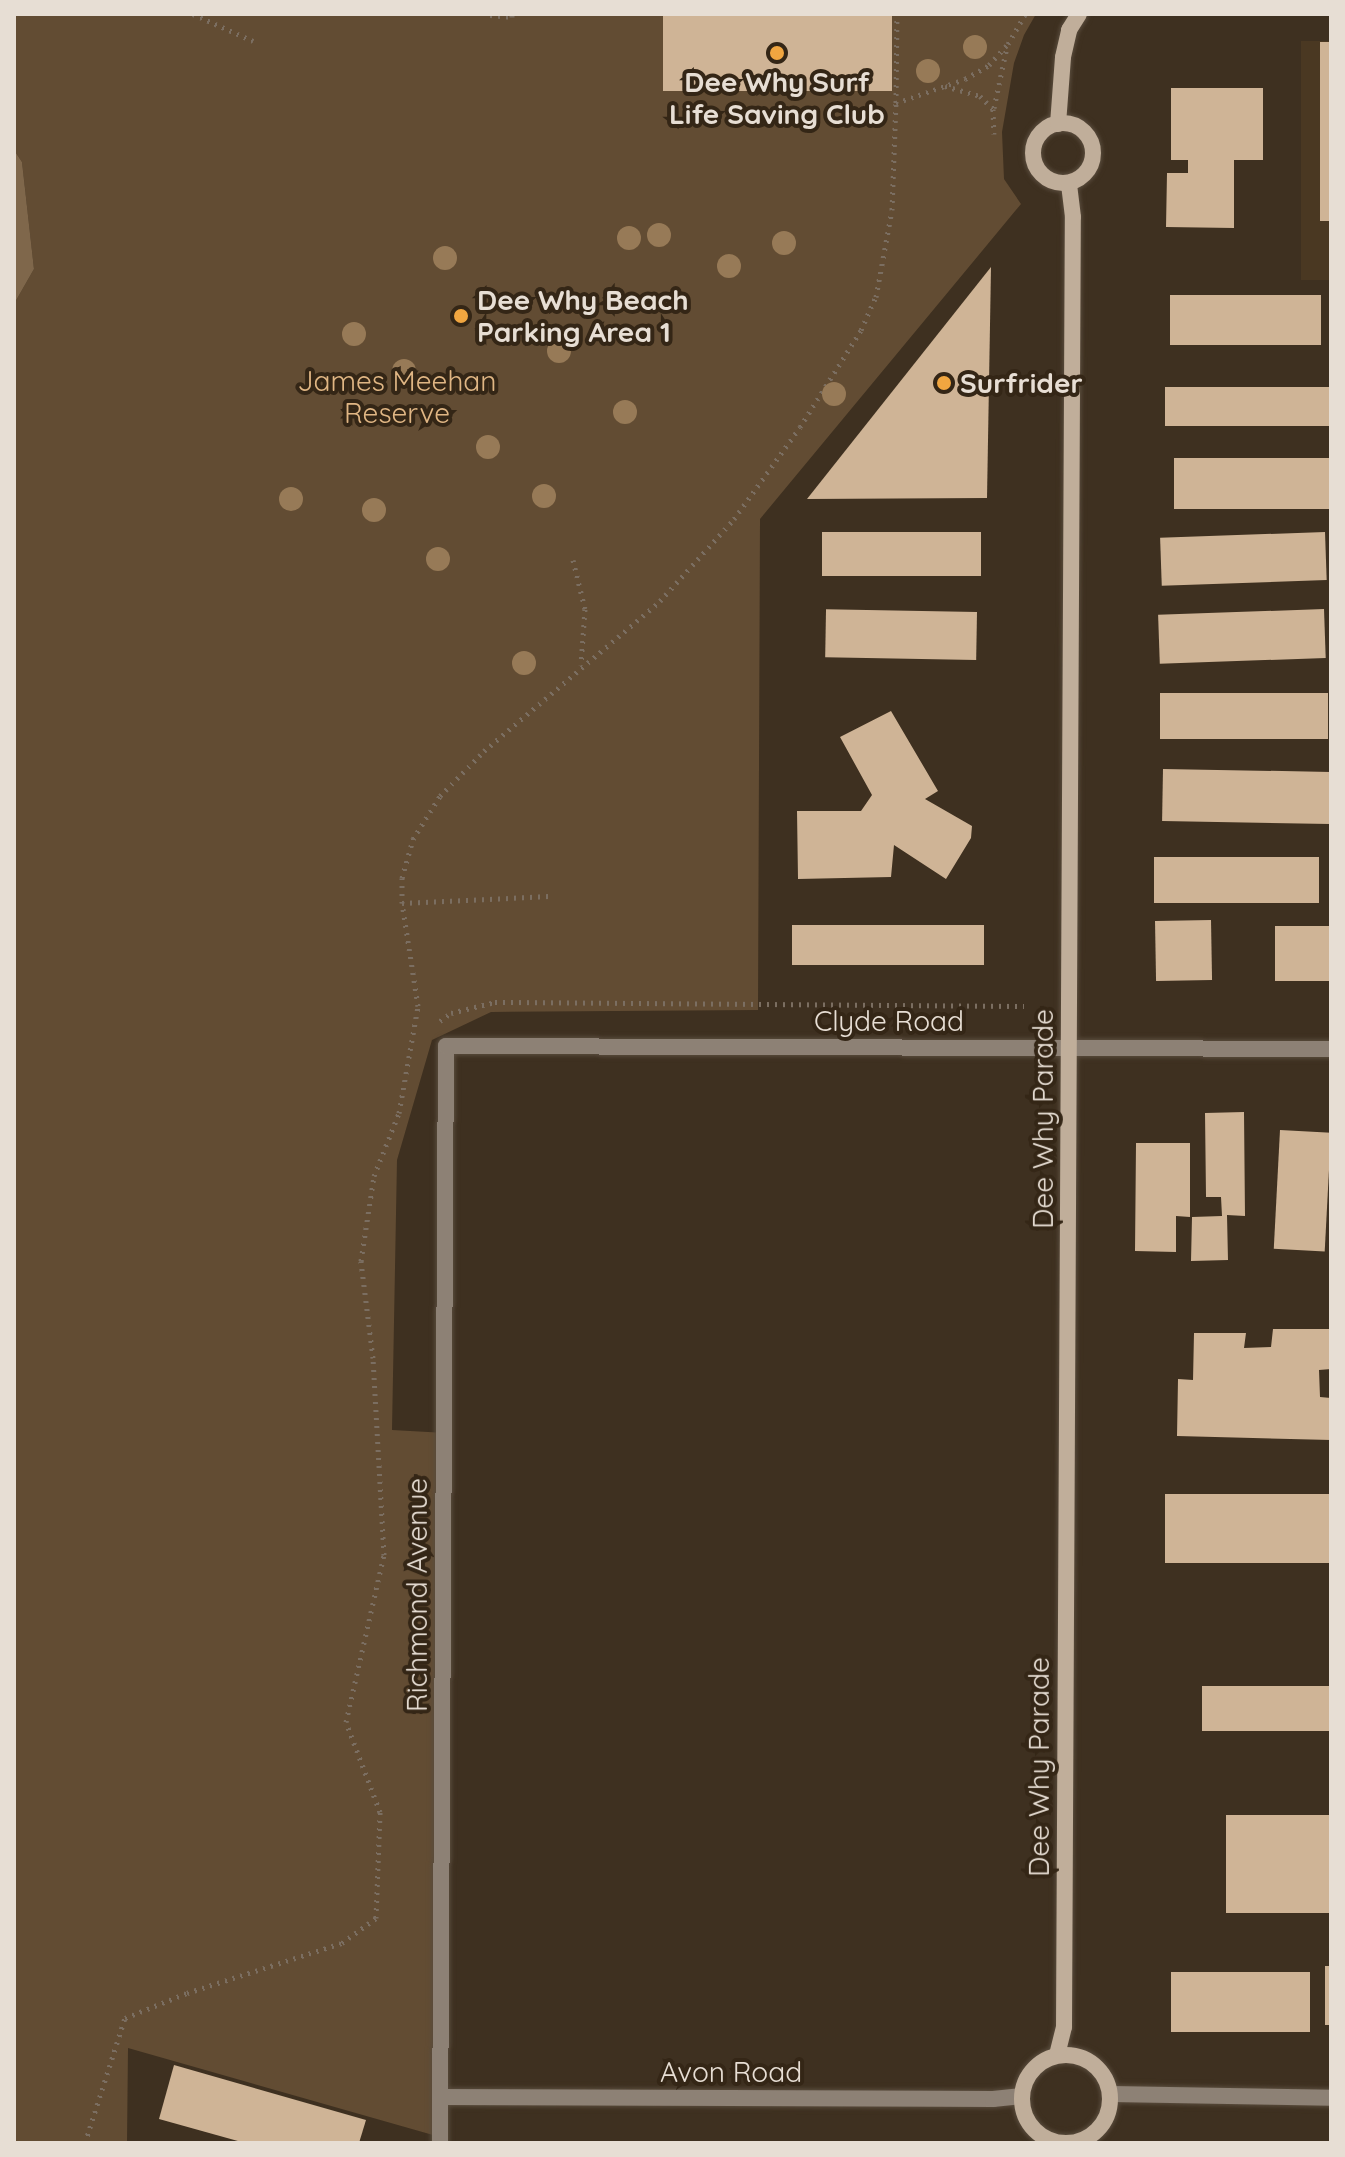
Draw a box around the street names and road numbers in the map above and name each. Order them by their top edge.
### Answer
street label: Clyde Road [814,1004,964,1038]
street label: Dee Why Parade [1026,1009,1060,1229]
street label: Richmond Avenue [400,1478,434,1712]
street label: Dee Why Parade [1022,1657,1056,1877]
street label: Avon Road [660,2055,802,2089]

